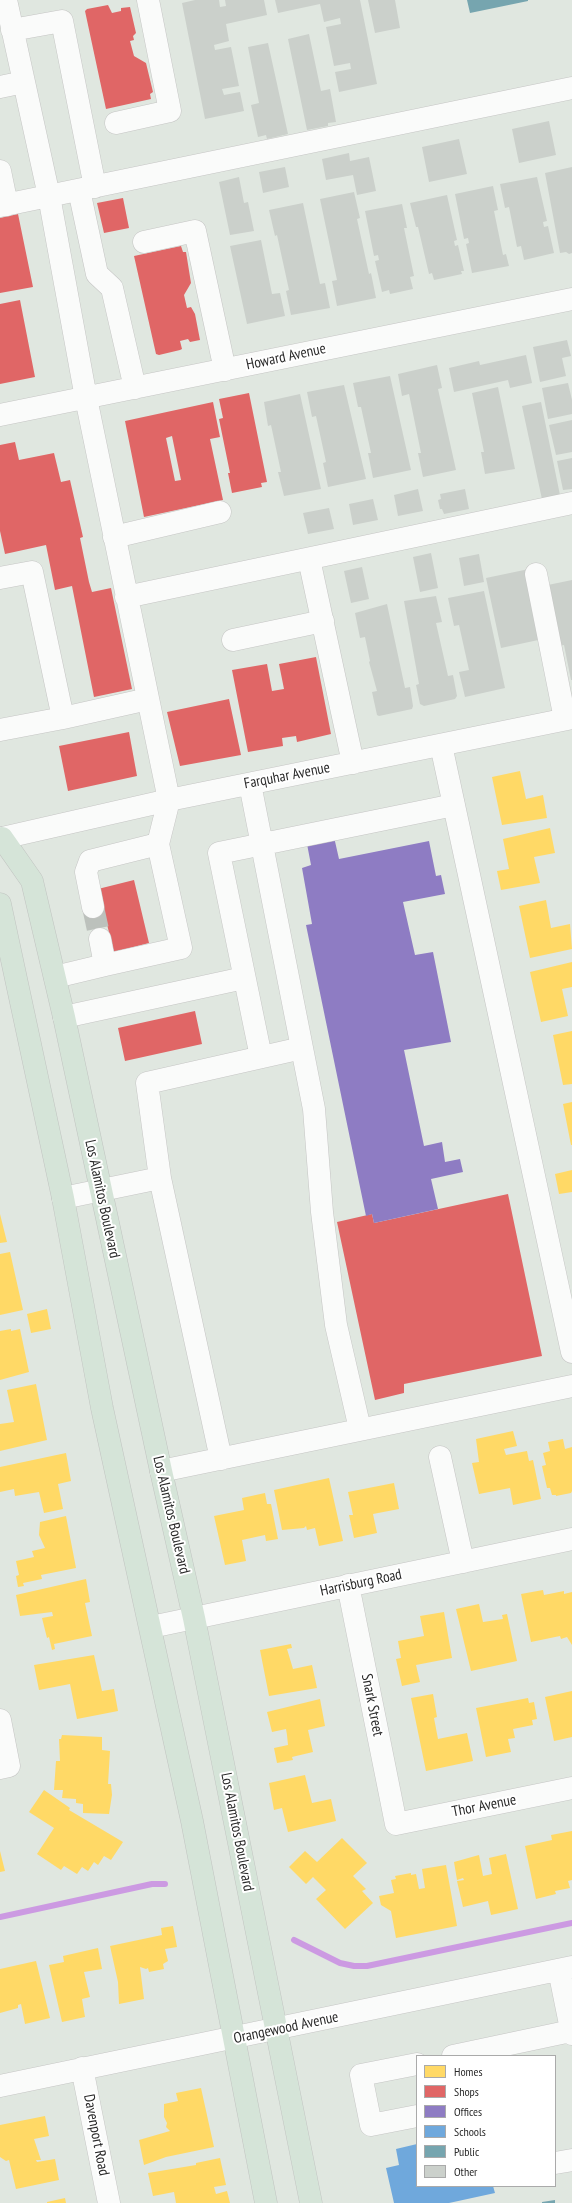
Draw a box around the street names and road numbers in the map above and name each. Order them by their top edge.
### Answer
street label: Howard Avenue [245,340,327,374]
street label: Farquhar Avenue [243,759,331,793]
street label: Los Alamitos Boulevard [81,1138,123,1260]
street label: Los Alamitos Boulevard [149,1454,193,1576]
street label: Harrisburg Road [319,1566,403,1600]
street label: Snark Street [357,1672,387,1738]
street label: Los Alamitos Boulevard [217,1771,257,1893]
street label: Thor Avenue [450,1791,518,1821]
street label: Orangewood Avenue [232,2008,340,2048]
street label: Davenport Road [79,2093,113,2177]

